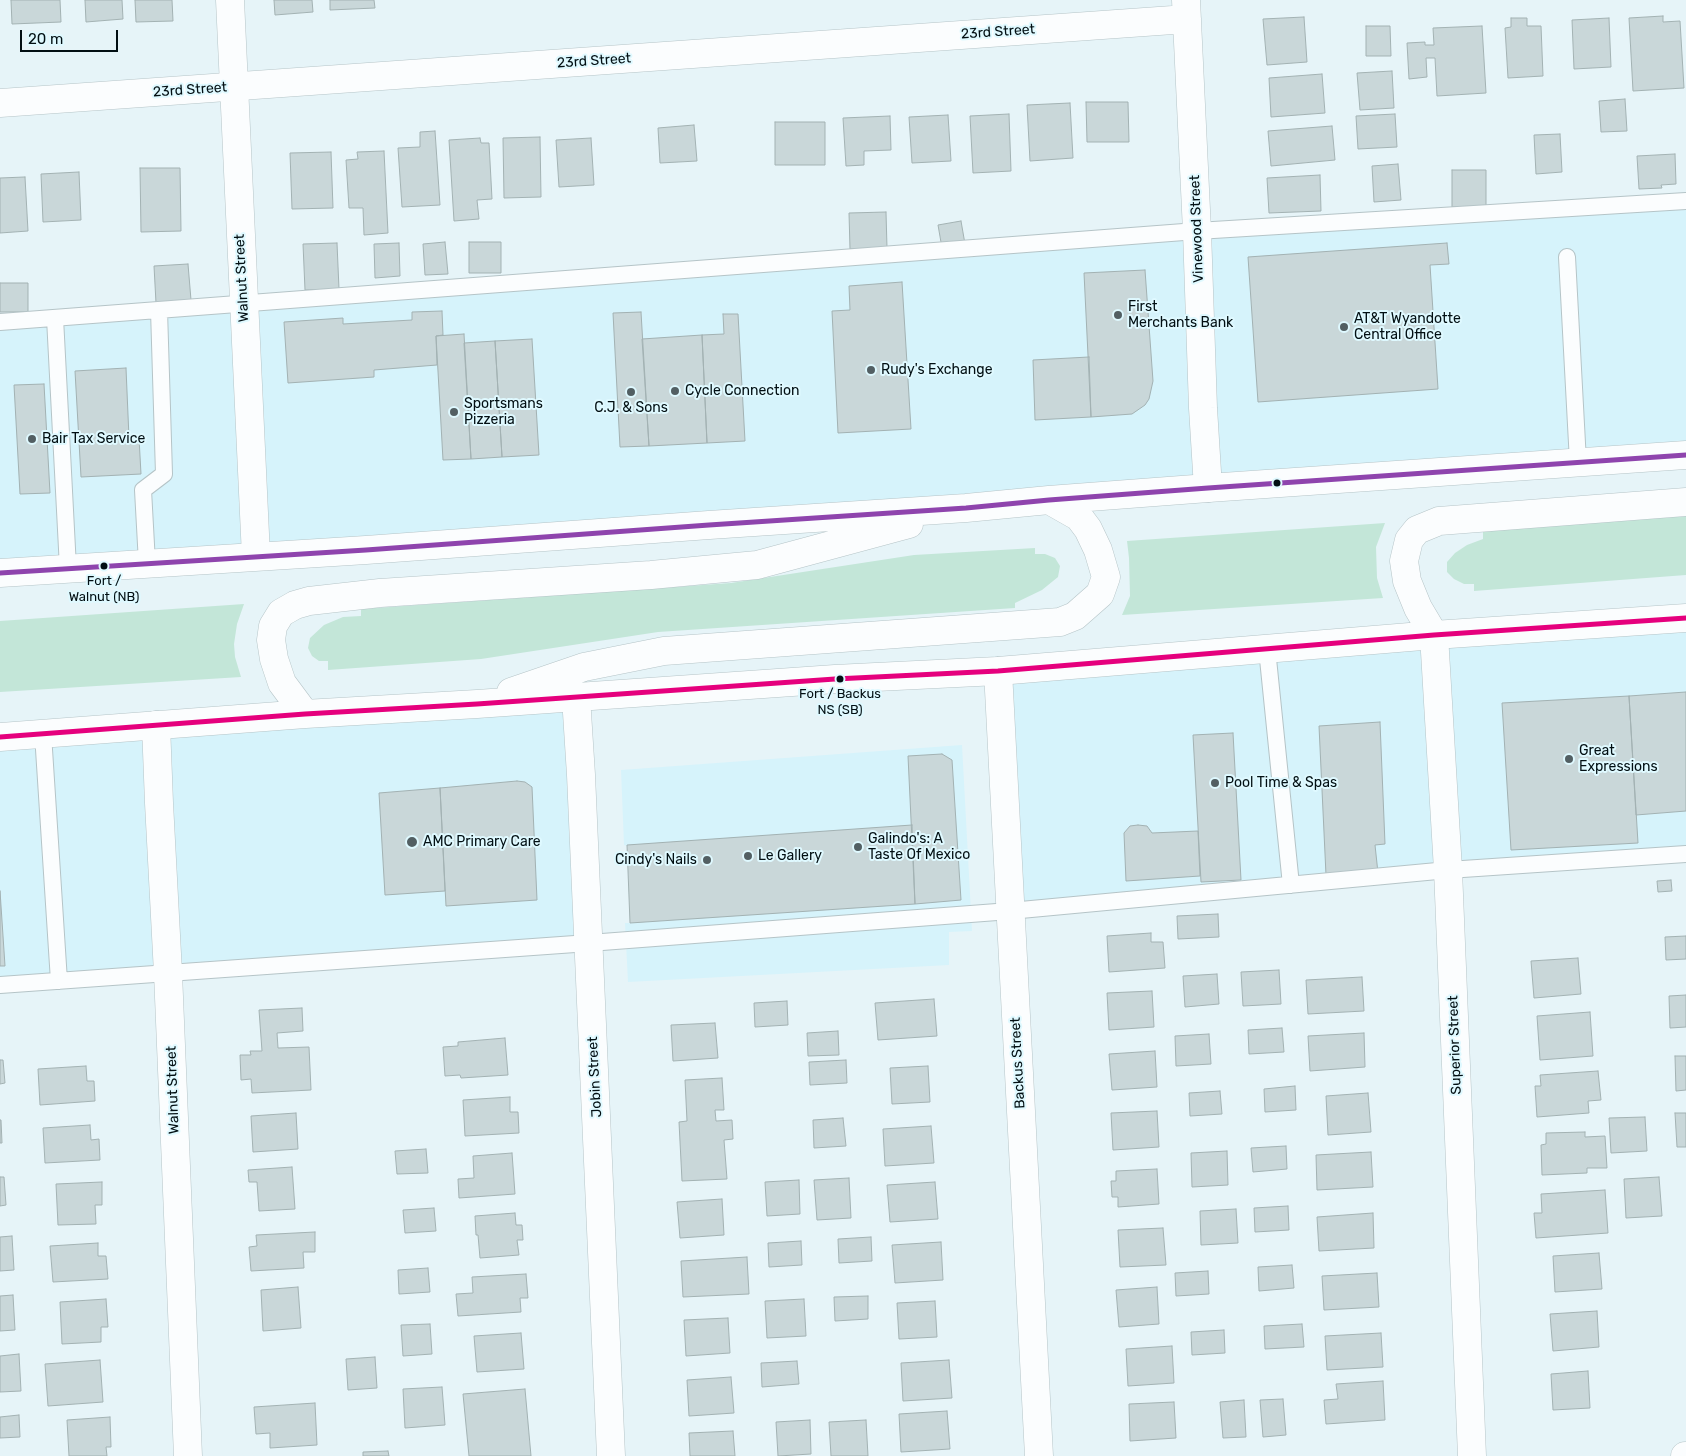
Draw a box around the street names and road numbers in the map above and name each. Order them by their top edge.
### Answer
street label: 23rd Street [960,21,1036,43]
street label: 23rd Street [556,50,632,72]
street label: 23rd Street [152,79,228,101]
street label: Vinewood Street [1187,175,1207,283]
street label: Walnut Street [231,233,253,323]
street label: Superior Street [1445,995,1465,1095]
street label: Backus Street [1007,1017,1029,1109]
street label: Jobin Street [584,1036,606,1118]
street label: Walnut Street [163,1046,183,1134]

